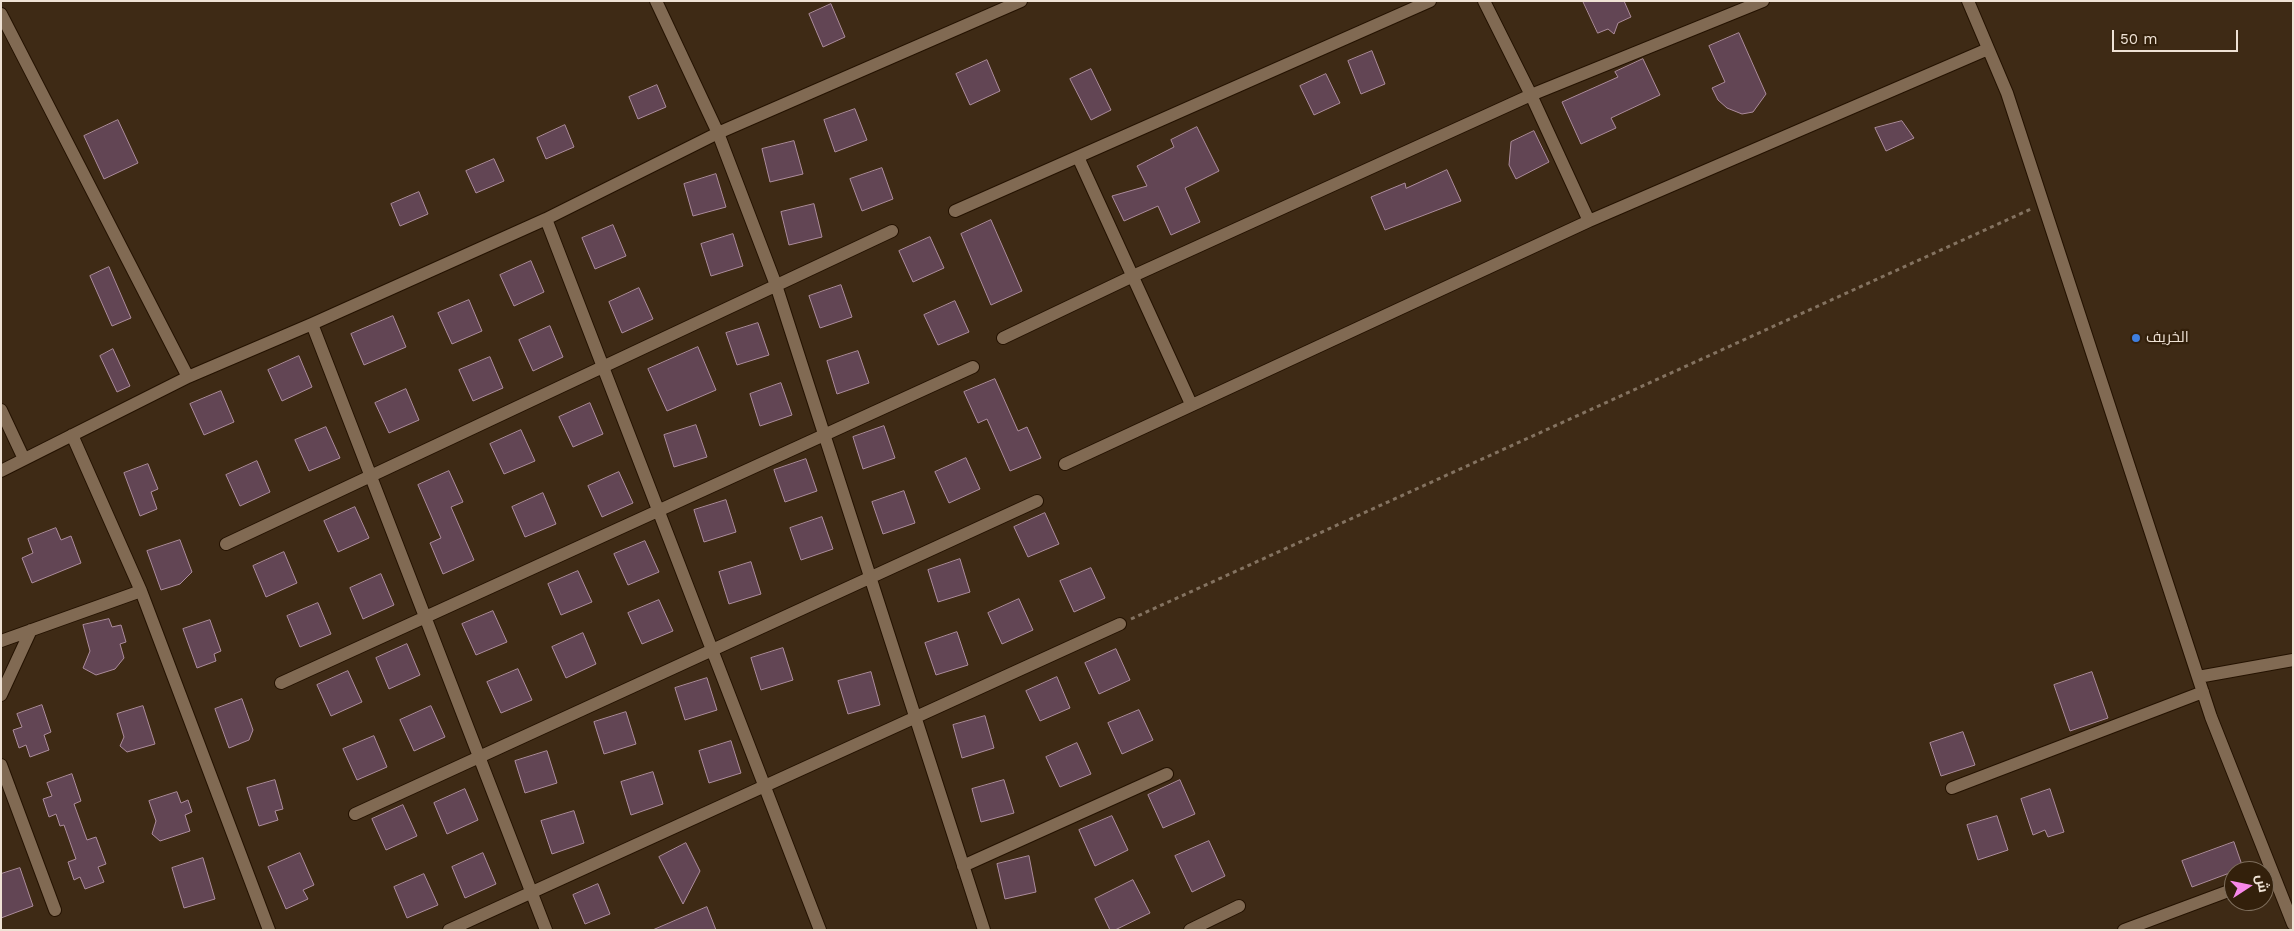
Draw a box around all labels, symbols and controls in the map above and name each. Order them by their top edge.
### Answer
scale bar [2114,20,2240,52]
text: 50 m [2120,30,2157,48]
place label: الخريف [2146,329,2189,347]
marker: الخريف [2130,332,2142,344]
north arrow [2224,861,2274,911]
text: ش [2253,873,2272,894]

